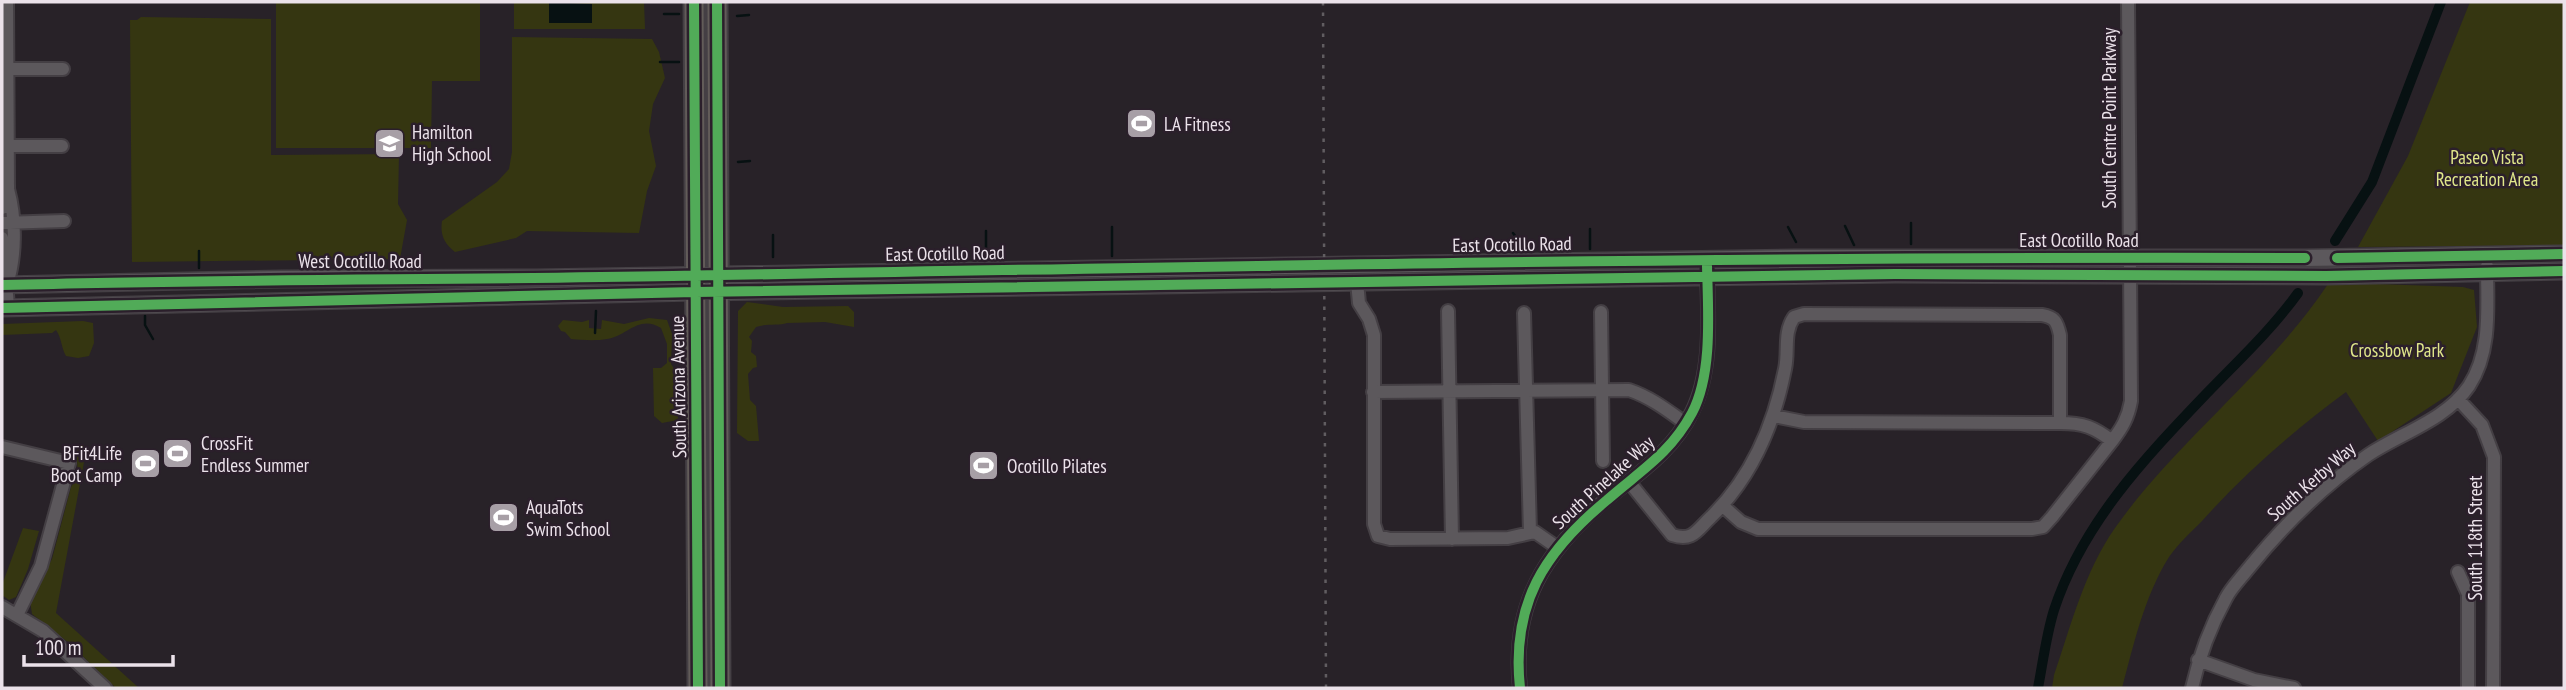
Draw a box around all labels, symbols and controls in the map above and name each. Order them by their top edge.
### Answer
street label: South Centre Point Parkway [2097,27,2121,209]
sports icon: LA Fitness [1124,107,1158,141]
place label: LA Fitness [1164,112,1231,136]
place label: Hamilton High School [412,120,492,166]
school or university icon: Hamilton High School [372,126,406,160]
park label: Paseo Vista Recreation Area [2436,145,2538,191]
street label: East Ocotillo Road [2019,228,2139,252]
street label: East Ocotillo Road [1452,231,1572,257]
street label: East Ocotillo Road [885,240,1005,266]
street label: West Ocotillo Road [298,249,422,273]
street label: South Arizona Avenue [665,315,691,458]
park label: Crossbow Park [2350,338,2445,362]
street label: South Pinelake Way [1547,429,1659,534]
place label: CrossFit Endless Summer [201,431,310,477]
street label: South Kerby Way [2262,436,2361,526]
sports icon: CrossFit Endless Summer [161,437,195,471]
place label: BFit4Life Boot Camp [51,441,122,487]
sports icon: BFit4Life Boot Camp [128,447,162,481]
sports icon: Ocotillo Pilates [967,449,1001,483]
place label: Ocotillo Pilates [1007,454,1107,478]
street label: South 118th Street [2463,475,2487,600]
place label: AquaTots Swim School [526,495,611,541]
sports icon: AquaTots Swim School [486,501,520,535]
scale bar [24,624,173,668]
text: 100 m [35,634,81,661]

